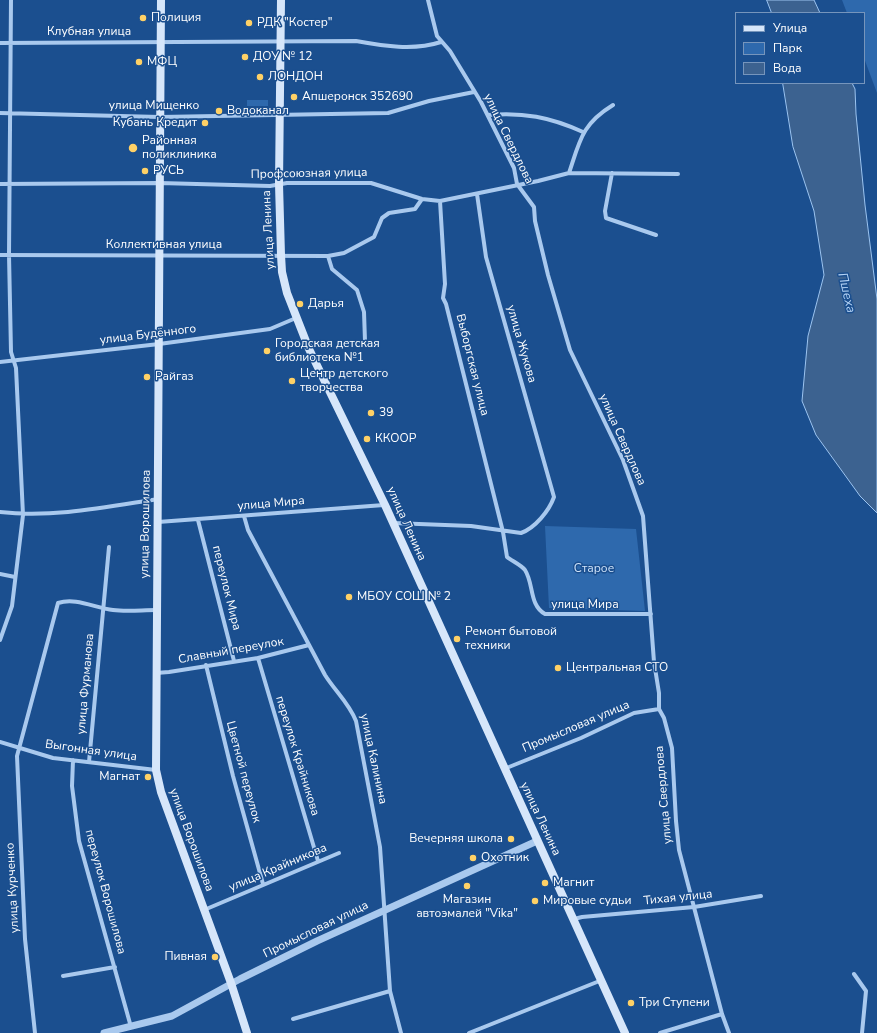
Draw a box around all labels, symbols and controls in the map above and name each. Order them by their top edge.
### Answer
place label: Полиция [151,11,201,25]
legend [735,12,865,84]
marker: Полиция [138,13,148,23]
place label: РДК "Костер" [257,16,333,30]
marker: РДК "Костер" [244,18,254,28]
text: Улица [773,20,807,36]
street label: Клубная улица [47,25,131,39]
text: Парк [773,40,802,56]
place label: ДОУ № 12 [253,50,313,64]
marker: ДОУ № 12 [240,52,250,62]
place label: МФЦ [147,55,177,69]
marker: МФЦ [134,57,144,67]
text: Вода [773,60,801,76]
place label: ЛОНДОН [268,70,323,84]
marker: ЛОНДОН [255,72,265,82]
place label: Апшеронск 352690 [302,90,413,104]
marker: Апшеронск 352690 [289,92,299,102]
street label: улица Свердлова [480,92,536,186]
street label: улица Мищенко [109,99,199,113]
place label: Водоканал [227,104,289,118]
marker: Водоканал [214,106,224,116]
place label: Кубань Кредит [113,116,197,130]
marker: Кубань Кредит [200,118,210,128]
place label: Районная поликлиника [142,134,217,162]
marker: Районная поликлиника [127,142,139,154]
place label: РУСЬ [153,164,184,178]
marker: РУСЬ [140,166,150,176]
street label: Профсоюзная улица [251,166,367,182]
street label: улица Ленина [260,190,278,270]
street label: Коллективная улица [106,238,222,252]
water label: Пшеха [834,271,858,315]
place label: Дарья [308,297,344,311]
marker: Дарья [295,299,305,309]
street label: улица Жукова [503,303,539,385]
street label: Выборгская улица [452,313,492,417]
street label: улица Будённого [99,322,197,348]
place label: Городская детская библиотека №1 [275,337,380,365]
marker: Городская детская библиотека №1 [262,346,272,356]
place label: Центр детского творчества [300,367,388,395]
place label: Райгаз [155,370,194,384]
marker: Райгаз [142,372,152,382]
marker: Центр детского творчества [287,376,297,386]
street label: улица Свердлова [595,392,649,488]
place label: 39 [379,406,393,420]
marker: 39 [366,408,376,418]
place label: ККООР [375,432,416,446]
marker: ККООР [362,434,372,444]
street label: улица Ворошилова [138,470,154,578]
street label: улица Ленина [383,485,429,563]
street label: улица Мира [237,494,305,514]
street label: переулок Мира [209,544,243,632]
park label: Старое [574,562,614,576]
place label: МБОУ СОШ № 2 [357,590,451,604]
marker: МБОУ СОШ № 2 [344,592,354,602]
street label: улица Мира [551,598,619,612]
place label: Ремонт бытовой техники [465,625,557,653]
street label: улица Фурманова [74,633,98,735]
marker: Ремонт бытовой техники [452,634,462,644]
street label: Славный переулок [177,635,285,667]
place label: Центральная СТО [566,661,668,675]
marker: Центральная СТО [553,663,563,673]
street label: переулок Крайникова [272,694,322,818]
street label: Промысловая улица [520,698,632,756]
street label: улица Калинина [356,712,390,806]
street label: Цветной переулок [222,720,264,824]
street label: Выгонная улица [44,737,138,765]
street label: улица Свердлова [653,745,675,845]
place label: Магнат [99,770,140,784]
marker: Магнат [143,772,153,782]
street label: улица Ленина [517,780,563,858]
street label: улица Ворошилова [166,786,216,894]
street label: переулок Ворошилова [81,828,129,956]
place label: Вечерняя школа [409,832,503,846]
marker: Вечерняя школа [506,834,516,844]
street label: улица Крайникова [227,841,329,895]
street label: улица Курченко [3,842,23,934]
place label: Охотник [481,851,529,865]
marker: Охотник [468,853,478,863]
place label: Магнит [553,876,594,890]
marker: Магнит [540,878,550,888]
marker: Магазин автоэмалей "Vika" [462,881,472,891]
street label: Тихая улица [643,887,713,909]
place label: Магазин автоэмалей "Vika" [416,893,518,921]
place label: Мировые судьи [543,894,631,908]
marker: Мировые судьи [530,896,540,906]
street label: Промысловая улица [261,898,371,962]
place label: Пивная [164,950,207,964]
marker: Пивная [210,952,220,962]
place label: Три Ступени [639,996,710,1010]
marker: Три Ступени [626,998,636,1008]

